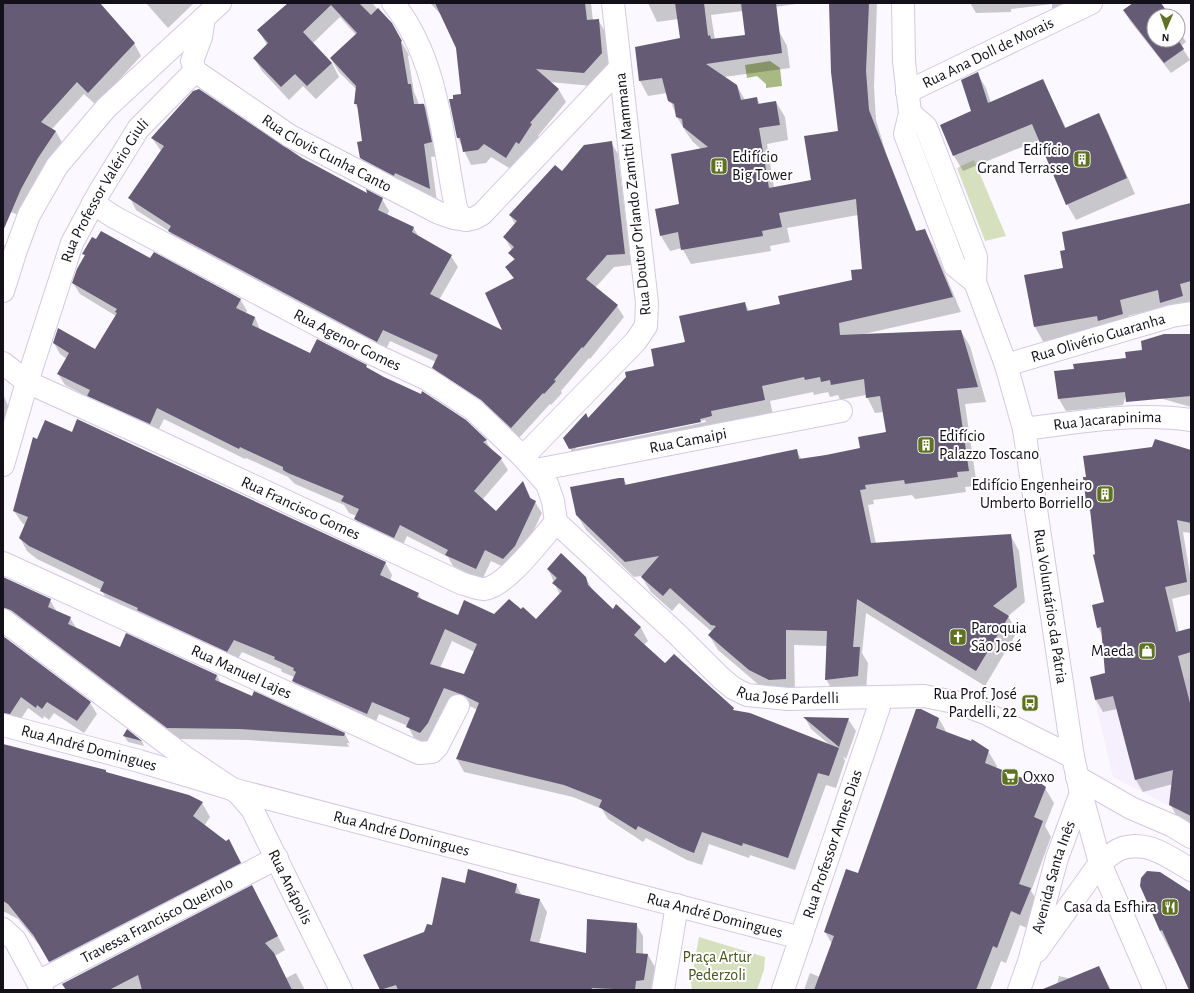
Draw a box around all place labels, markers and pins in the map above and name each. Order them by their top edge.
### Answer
place label: Edifício Grand Terrasse [977,142,1069,176]
place label: Edifício Big Tower [732,149,793,183]
building icon: Edifício Grand Terrasse [1072,149,1092,169]
building icon: Edifício Big Tower [709,156,729,176]
place label: Edifício Palazzo Toscano [939,428,1039,462]
building icon: Edifício Palazzo Toscano [916,435,936,455]
place label: Edifício Engenheiro Umberto Borriello [971,477,1092,511]
building icon: Edifício Engenheiro Umberto Borriello [1095,484,1115,504]
place label: Paroquia São José [971,620,1027,654]
church icon: Paroquia São José [948,627,968,647]
shop icon: Maeda [1137,641,1157,661]
place label: Maeda [1091,643,1134,659]
place label: Rua Prof. José Pardelli, 22 [933,686,1017,720]
bus stop icon: Rua Prof. José Pardelli, 22 [1020,693,1040,713]
supermarket icon: Oxxo [1000,767,1020,787]
place label: Oxxo [1023,769,1055,785]
restaurant icon: Casa da Esfhira [1160,897,1180,917]
place label: Casa da Esfhira [1064,899,1157,915]

